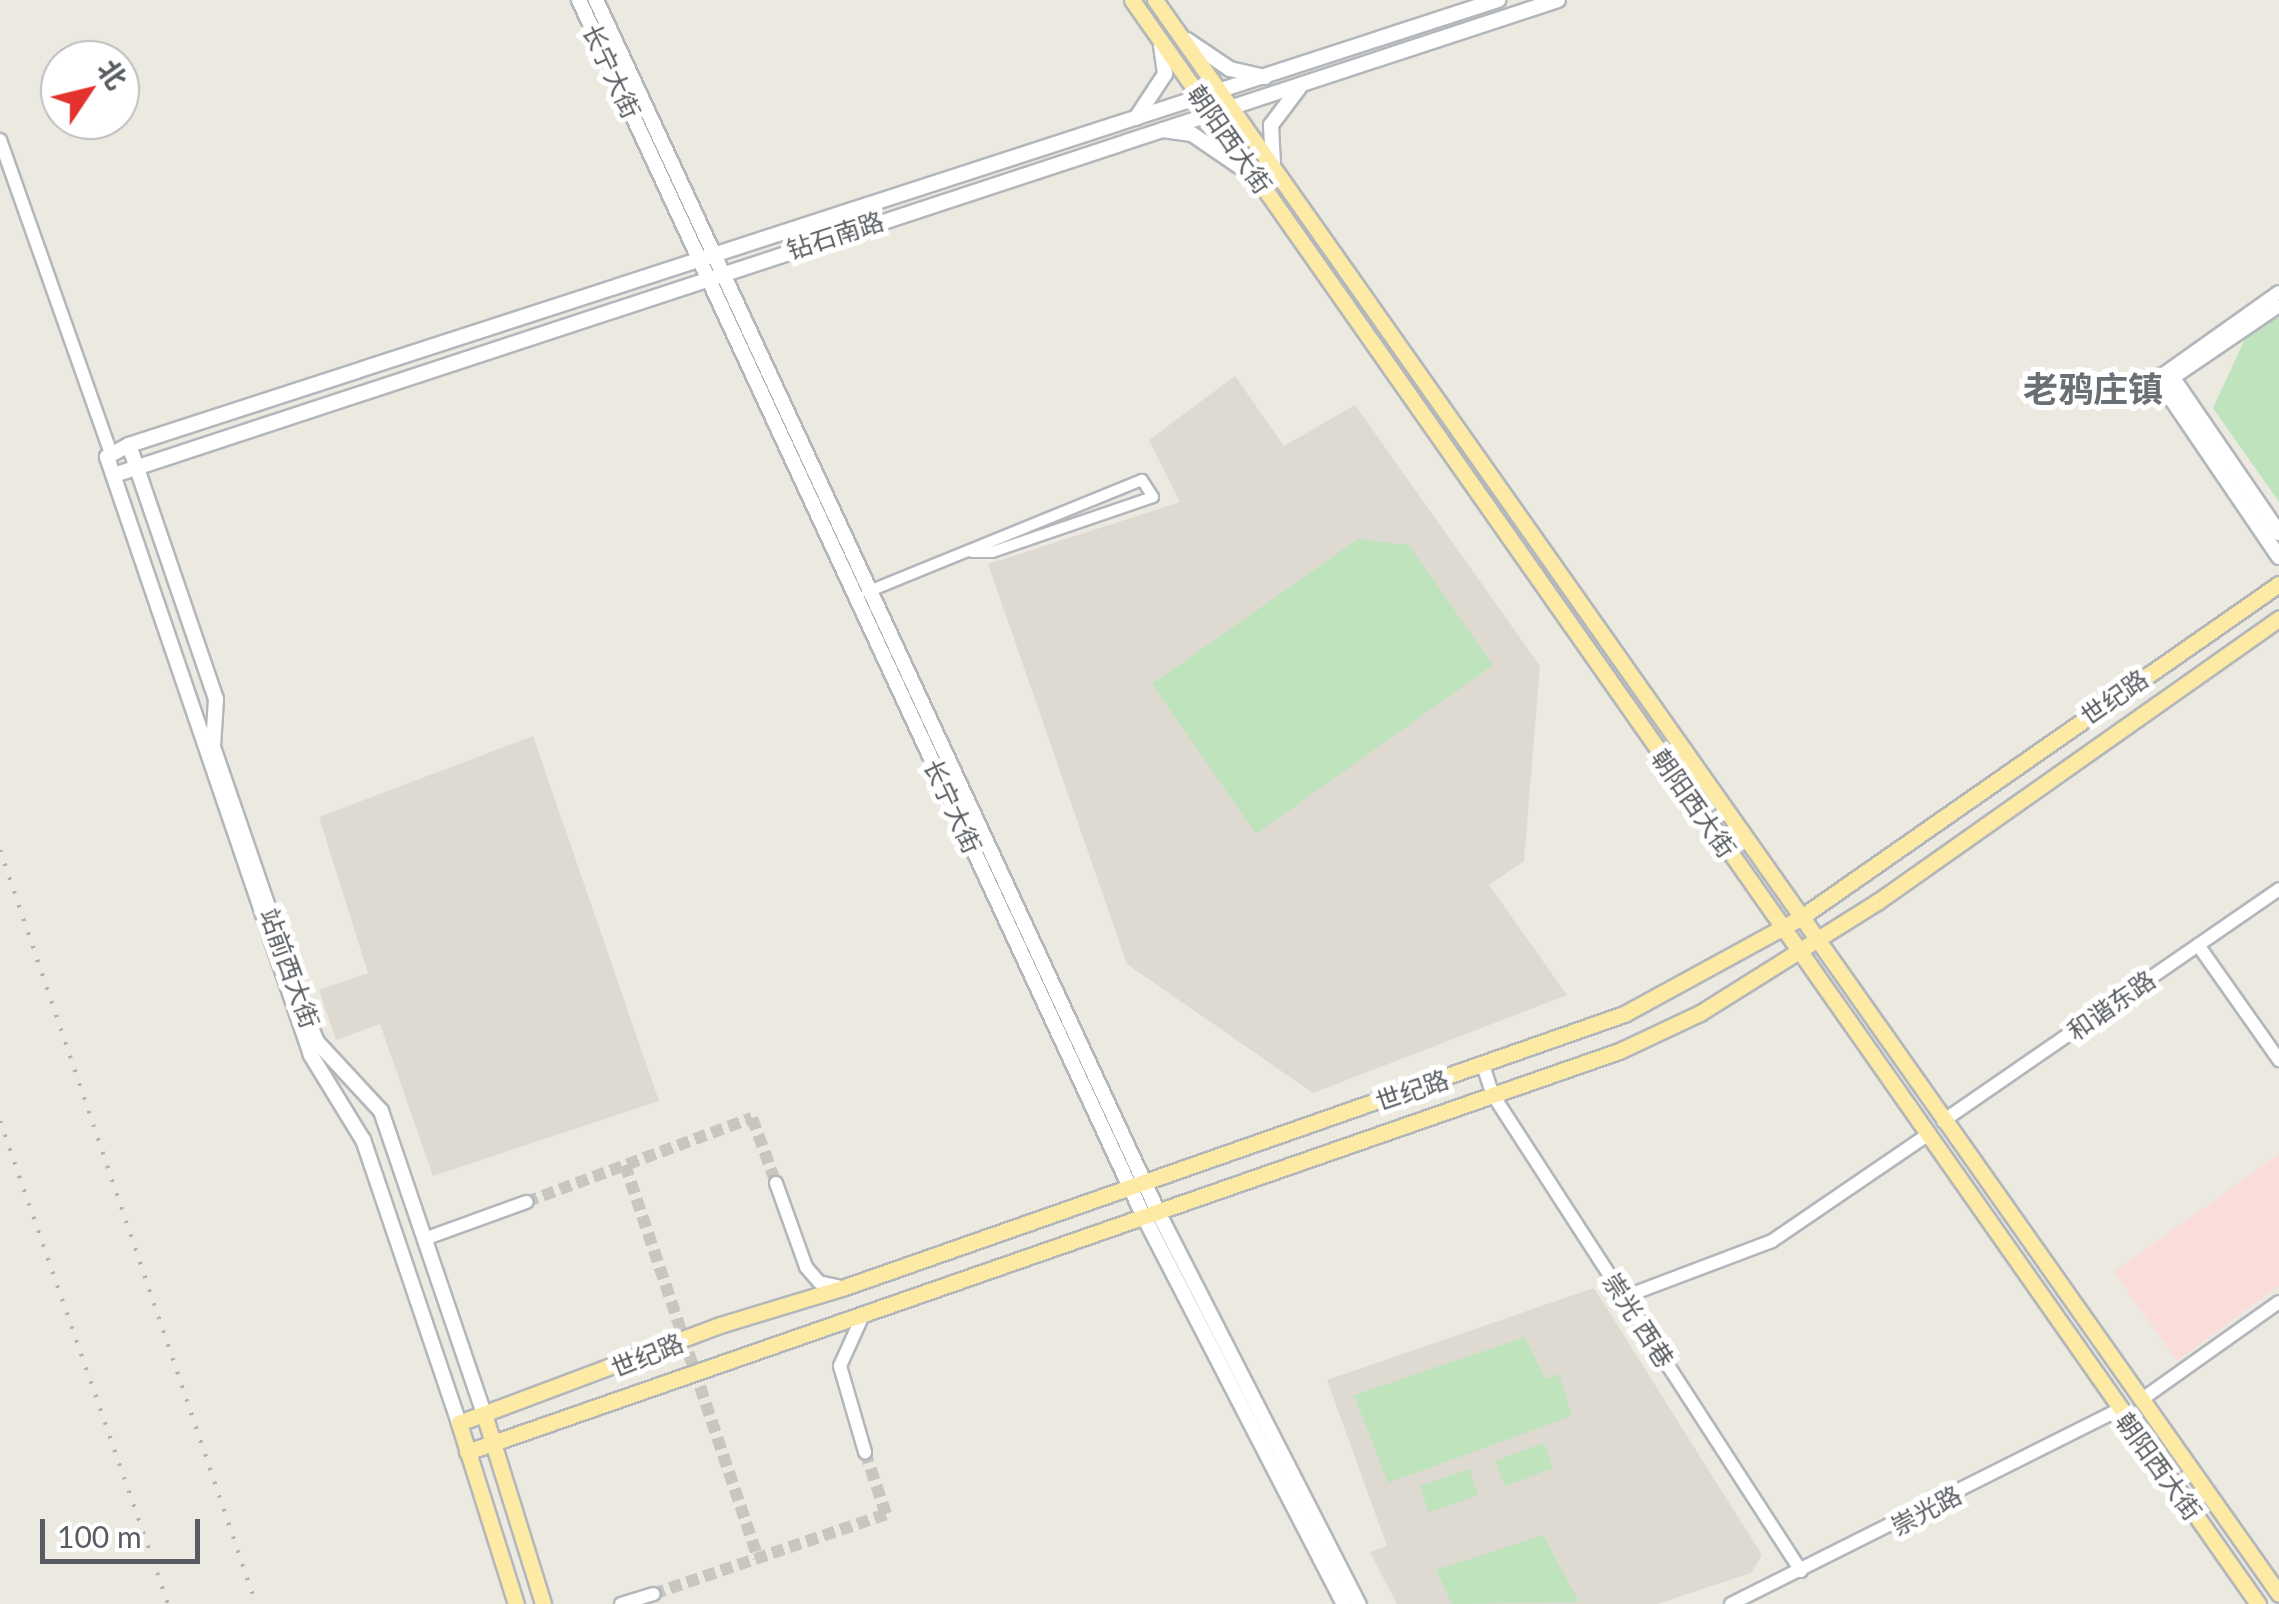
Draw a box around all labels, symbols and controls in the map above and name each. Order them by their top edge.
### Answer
street label: 长宁大街 [577,19,647,123]
north arrow [40,40,140,140]
text: 北 [91,53,135,95]
street label: 朝阳西大街 [1182,79,1278,199]
street label: 钻石南路 [783,205,887,265]
district label: 老鸦庄镇 [2023,367,2163,409]
street label: 世纪路 [2075,663,2153,731]
street label: 朝阳西大街 [1646,743,1742,863]
street label: 长宁大街 [918,754,988,858]
street label: 站前西大街 [255,904,325,1032]
street label: 和谐东路 [2061,964,2161,1046]
street label: 世纪路 [1372,1064,1452,1116]
street label: 崇光 西巷 [1597,1267,1681,1373]
street label: 世纪路 [607,1327,687,1383]
street label: 朝阳西大街 [2110,1407,2208,1525]
street label: 崇光路 [1886,1479,1966,1541]
scale bar [45,1499,205,1561]
text: 100 m [57,1518,142,1554]

